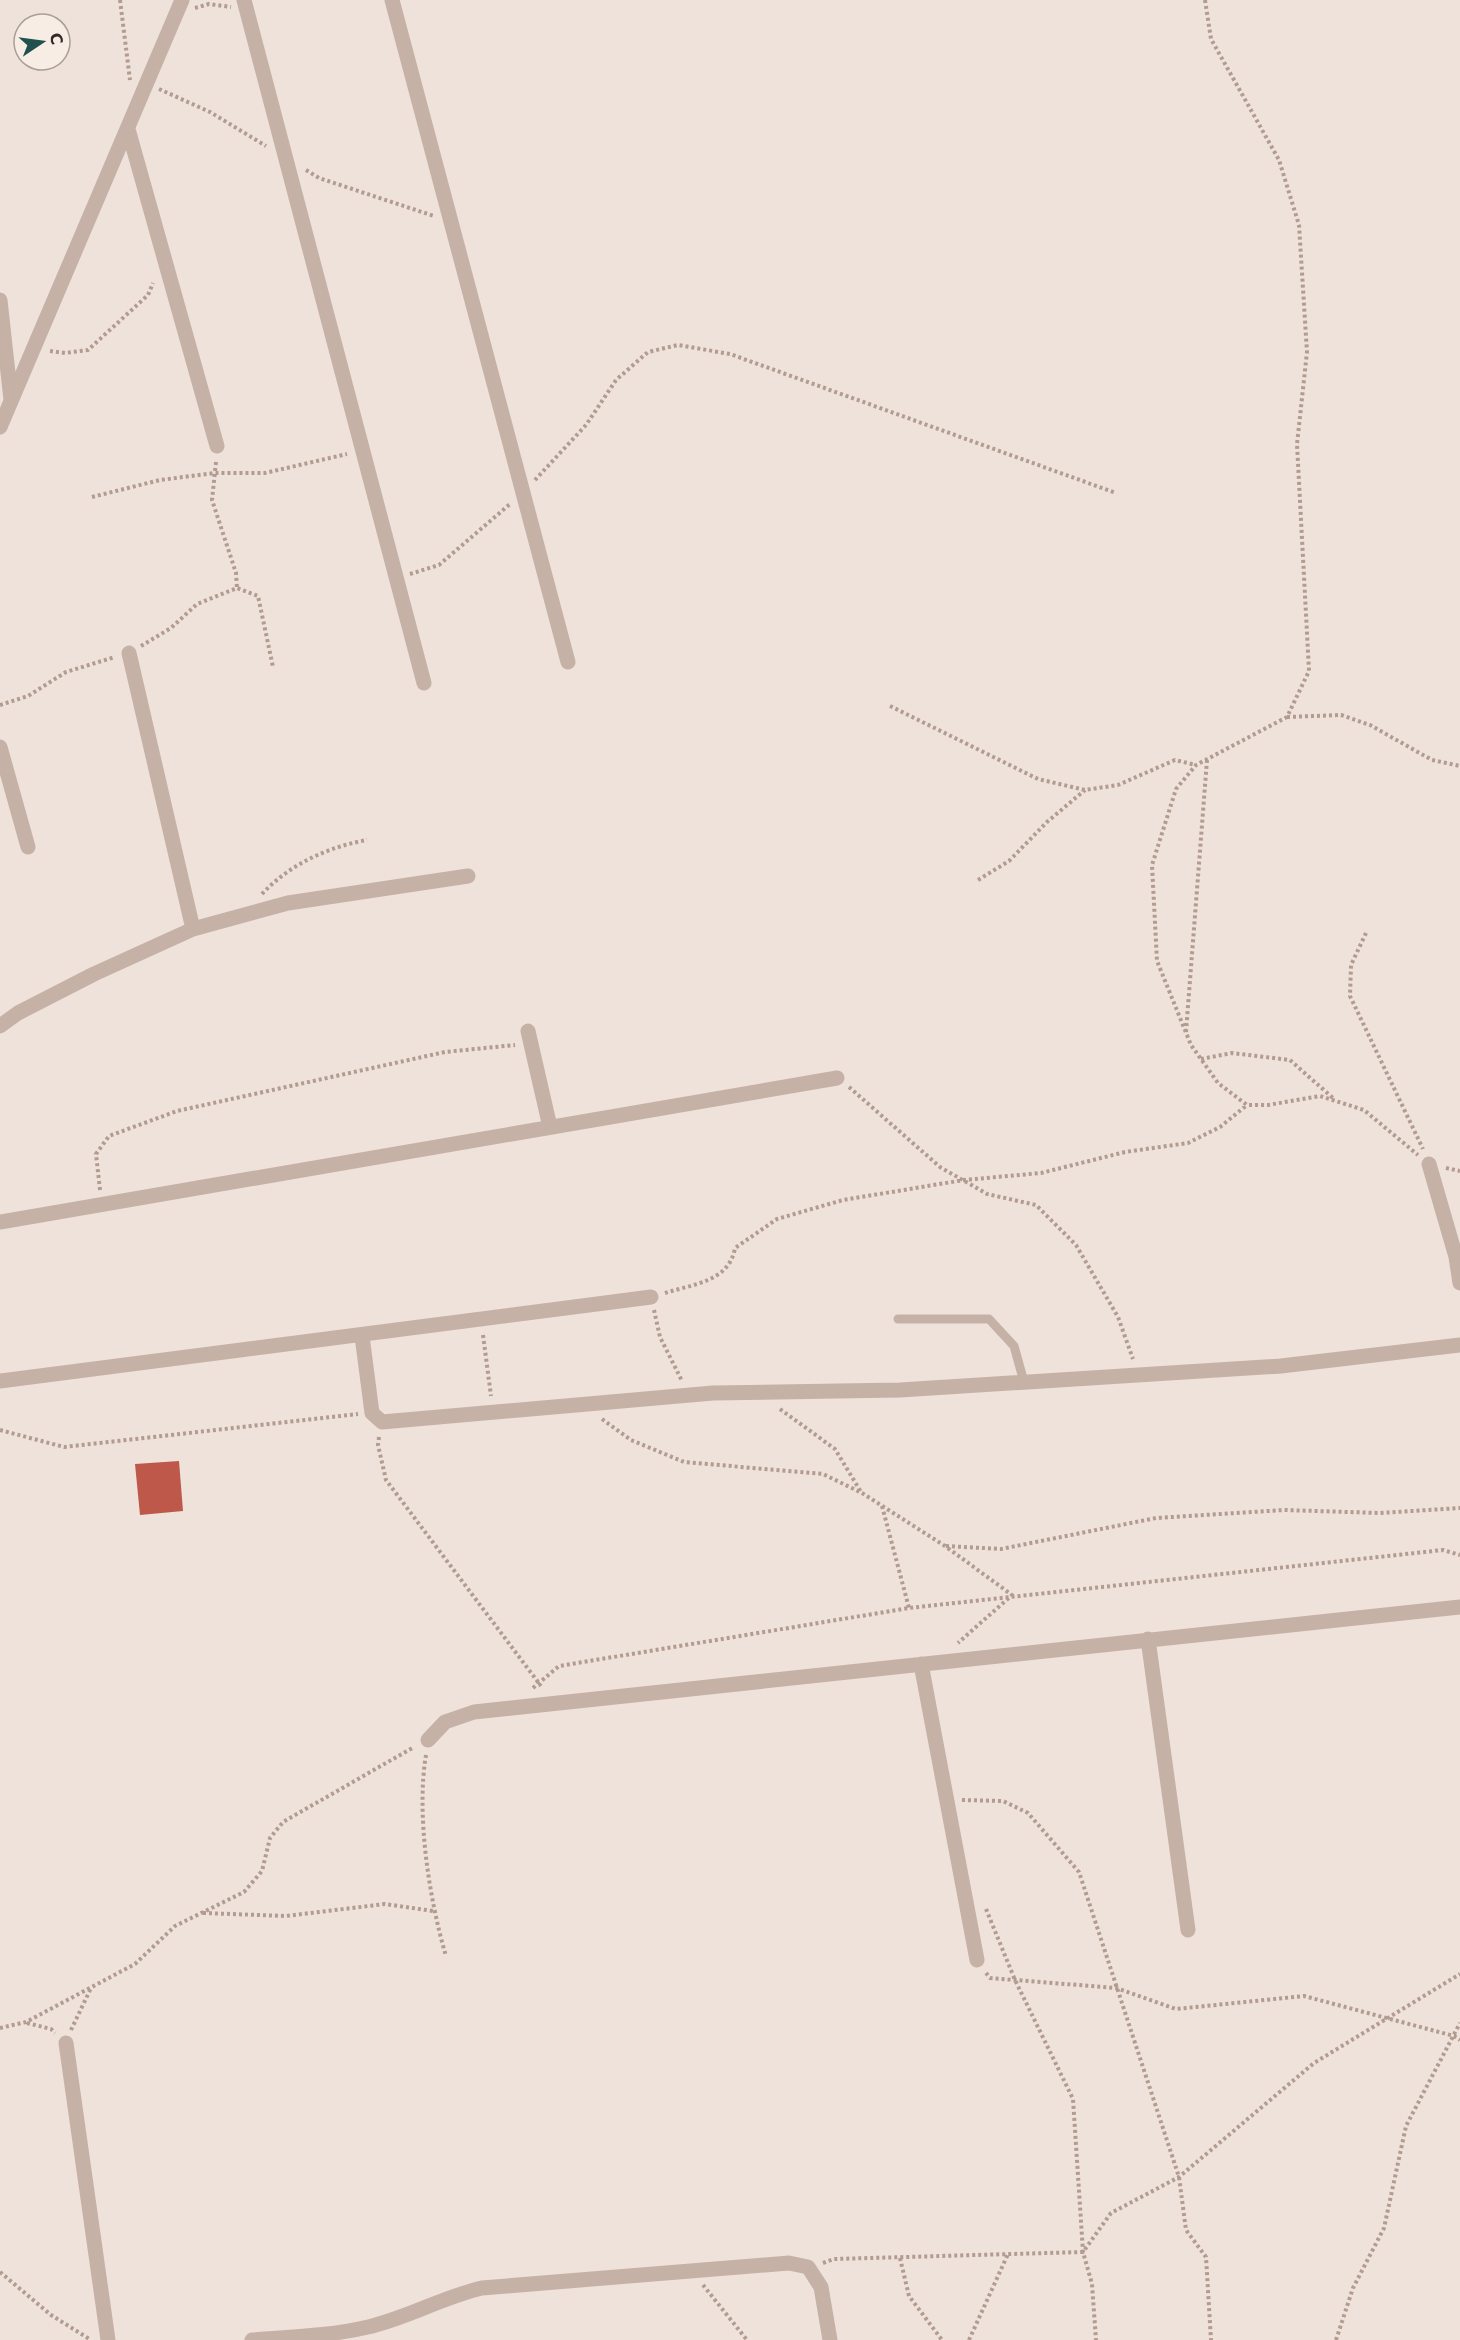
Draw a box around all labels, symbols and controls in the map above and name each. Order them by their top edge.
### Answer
north arrow [12,12,72,72]
text: С [46,31,67,47]

